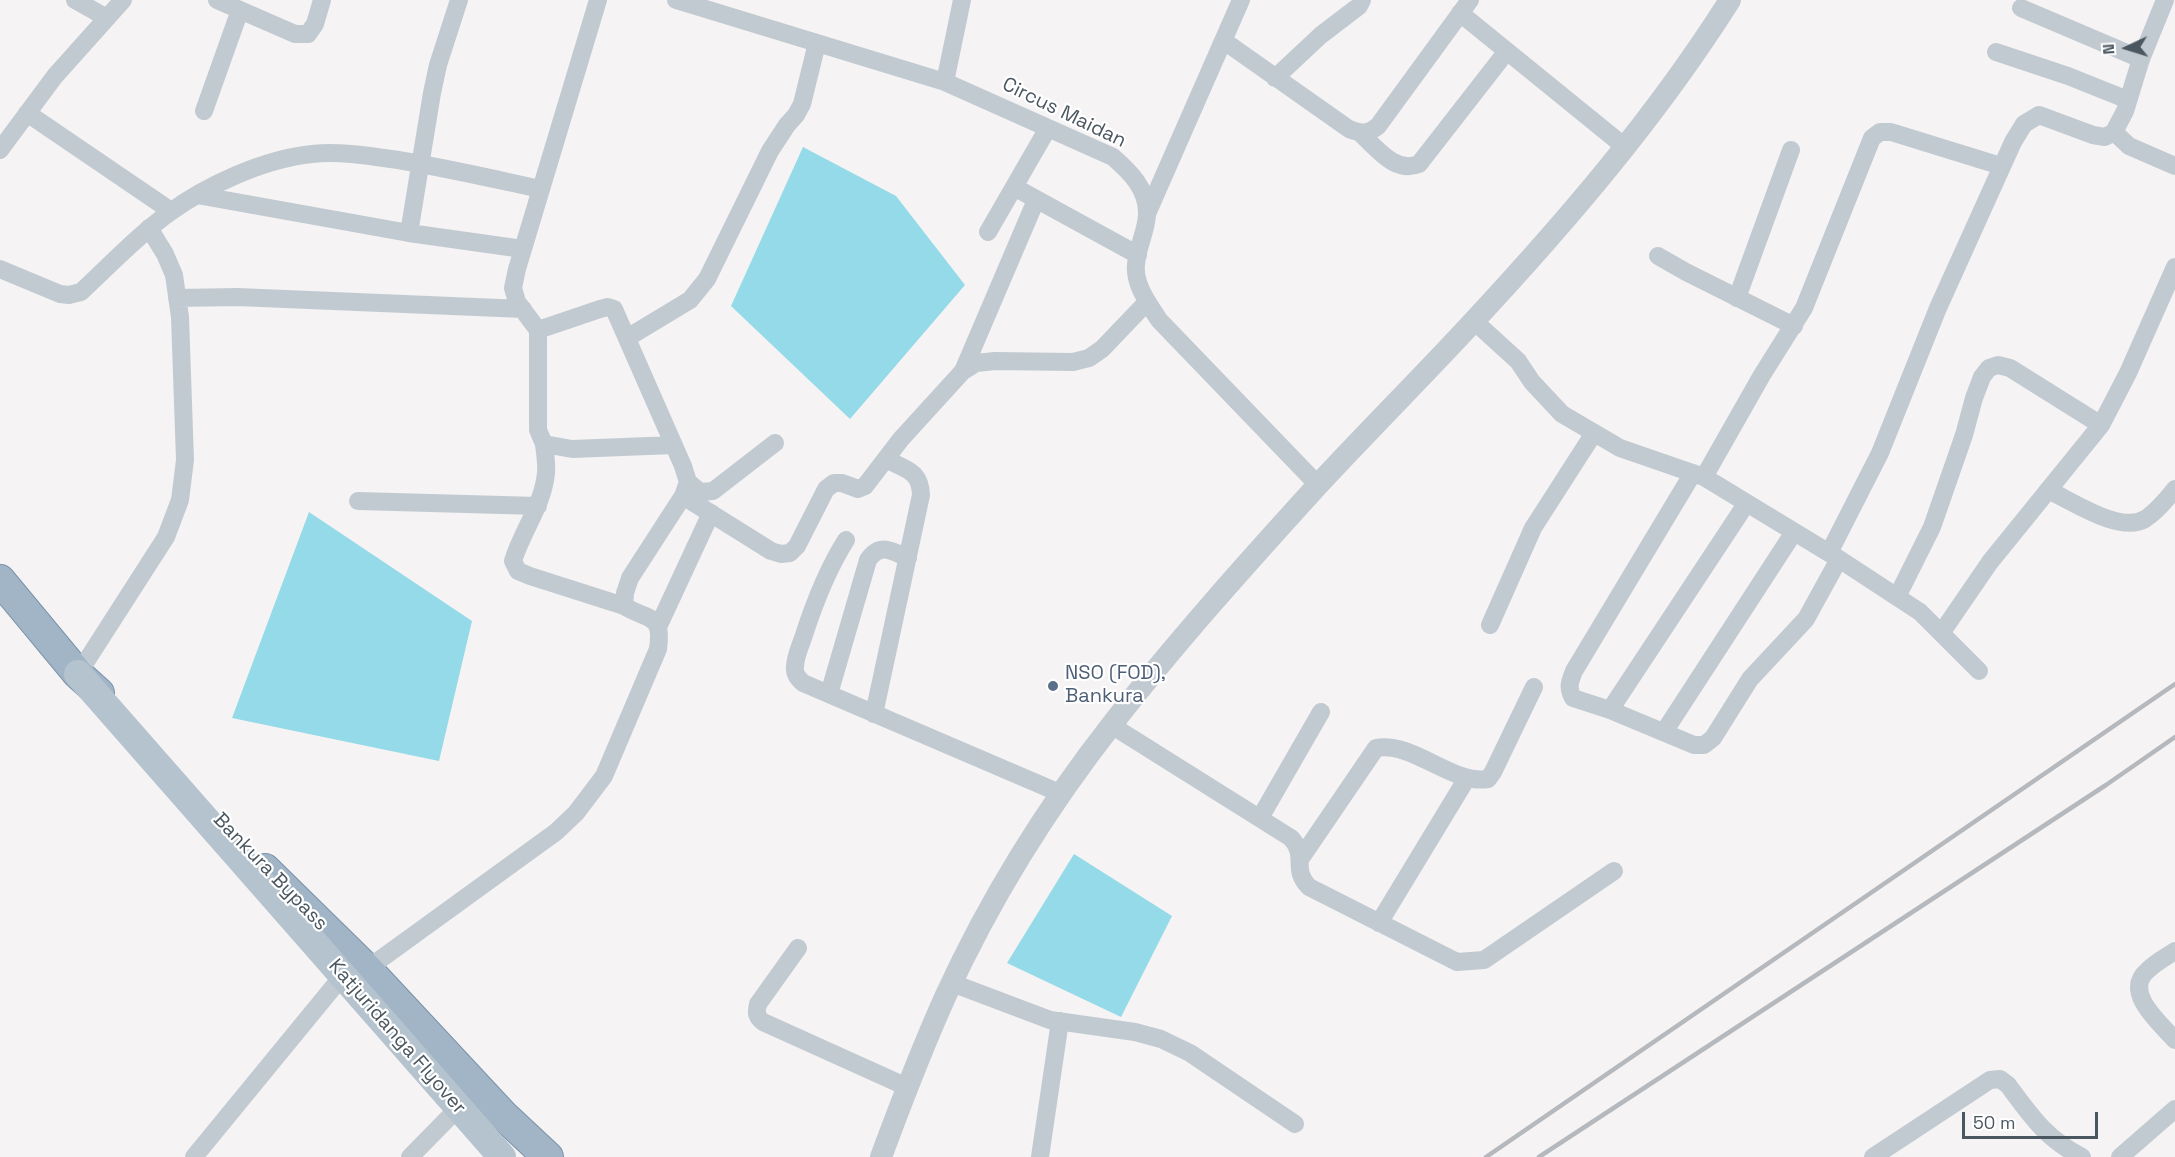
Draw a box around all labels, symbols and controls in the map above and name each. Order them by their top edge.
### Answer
north arrow [2097,18,2157,78]
text: N [2098,43,2119,55]
street label: Circus Maidan [998,73,1130,153]
place label: NSO (FOD), Bankura [1065,662,1166,709]
marker: NSO (FOD), Bankura [1046,679,1060,693]
street label: Bankura Bypass [208,808,332,936]
street label: Katjuridanga Flyover [323,955,471,1119]
scale bar [1965,1100,2102,1138]
text: 50 m [1973,1111,2015,1134]

